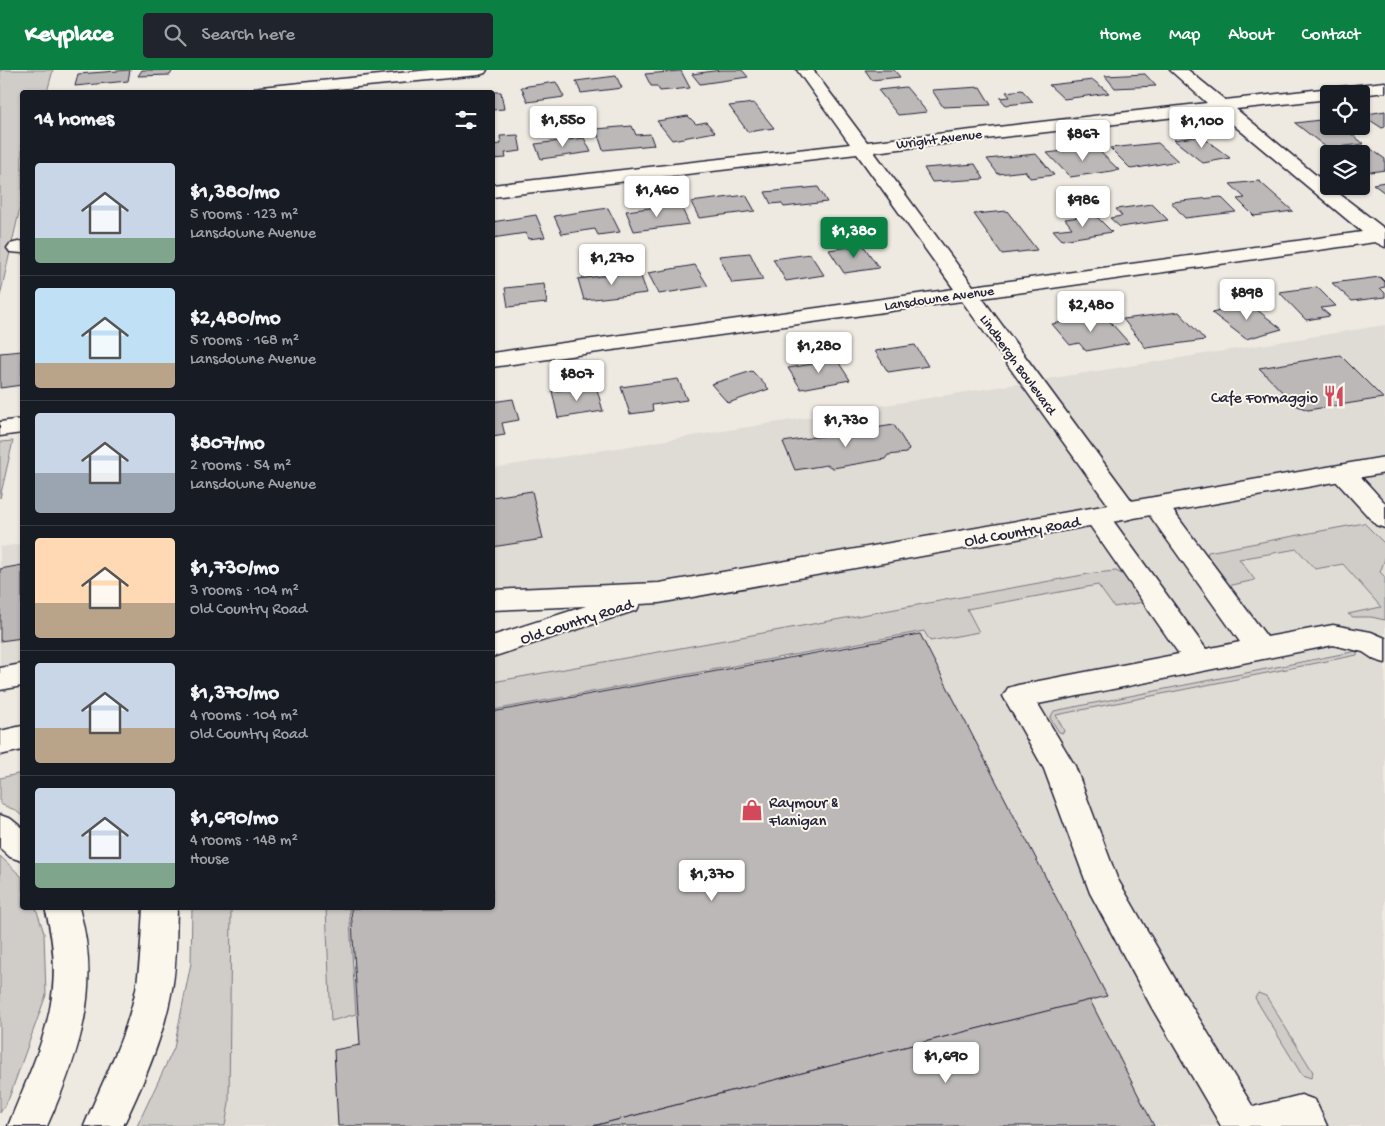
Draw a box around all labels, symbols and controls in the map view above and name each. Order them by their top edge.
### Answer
search box [143,13,493,58]
text: Keyplace [25,21,113,50]
icon: search [161,21,189,49]
text: Search here [201,24,295,47]
text: Home [1099,25,1141,46]
text: Map [1169,25,1200,46]
text: About [1228,25,1274,46]
text: Contact [1302,25,1360,46]
map controls [1320,85,1370,195]
button: locate [1320,85,1370,135]
icon: filters [452,106,480,134]
pin: $1,550 [522,106,604,148]
pin: $1,100 [1161,106,1243,149]
text: 14 homes [35,108,114,133]
text: $1,550 [541,112,585,131]
text: $1,100 [1180,113,1224,132]
pin: $867 [1053,119,1113,162]
text: $867 [1067,126,1099,145]
street label: Wright Avenue [895,127,984,154]
button: layers [1320,145,1370,195]
pin: $1,460 [616,176,698,218]
text: $1,380/mo [190,181,280,206]
text: $1,460 [635,182,679,201]
icon: home [75,183,135,243]
pin: $986 [1053,186,1113,228]
text: $986 [1067,192,1099,211]
text: 5 rooms · 123 m² [190,206,298,225]
pin: $1,380 [813,216,895,259]
text: $1,380 [832,223,876,242]
text: Lansdowne Avenue [190,225,316,244]
pin: $1,270 [571,244,653,286]
text: $1,270 [590,250,634,269]
pin: $898 [1217,278,1277,321]
street label: Lansdowne Avenue [884,283,996,316]
text: $898 [1231,285,1263,304]
pin: $2,480 [1050,290,1132,333]
text: $2,480 [1068,297,1114,316]
text: $2,480/mo [190,307,281,332]
icon: home [75,308,135,368]
street label: Lindbergh Boulevard [975,312,1060,420]
text: 5 rooms · 168 m² [190,332,299,351]
pin: $1,280 [778,332,860,374]
text: $1,280 [797,338,841,357]
text: Lansdowne Avenue [190,351,316,370]
pin: $807 [547,360,607,402]
text: $807 [560,366,594,385]
restaurant icon: Cafe Formaggio [1321,383,1347,409]
place label: Cafe Formaggio [1211,390,1318,409]
pin: $1,730 [805,406,887,448]
text: $1,730 [824,412,868,431]
text: $807/mo [190,432,265,457]
icon: home [75,433,135,493]
text: 2 rooms · 54 m² [190,457,291,476]
text: Lansdowne Avenue [190,476,316,495]
street label: Old Country Road [963,514,1084,553]
text: $1,730/mo [190,557,279,582]
icon: home [75,558,135,618]
text: 3 rooms · 104 m² [190,582,299,601]
street label: Old Country Road [518,596,637,650]
text: Old Country Road [190,601,307,620]
text: $1,370/mo [190,682,279,707]
icon: home [75,683,135,743]
text: 4 rooms · 104 m² [190,707,298,726]
text: Old Country Road [190,726,307,745]
place label: Raymour & Flanigan [768,795,839,832]
shop icon: Raymour & Flanigan [739,797,765,823]
text: $1,690/mo [190,807,278,832]
icon: home [75,808,135,868]
text: 4 rooms · 148 m² [190,832,298,851]
text: House [190,851,229,870]
pin: $1,370 [671,860,753,902]
text: $1,370 [690,866,734,885]
pin: $1,690 [905,1042,987,1084]
text: $1,690 [924,1048,968,1067]

